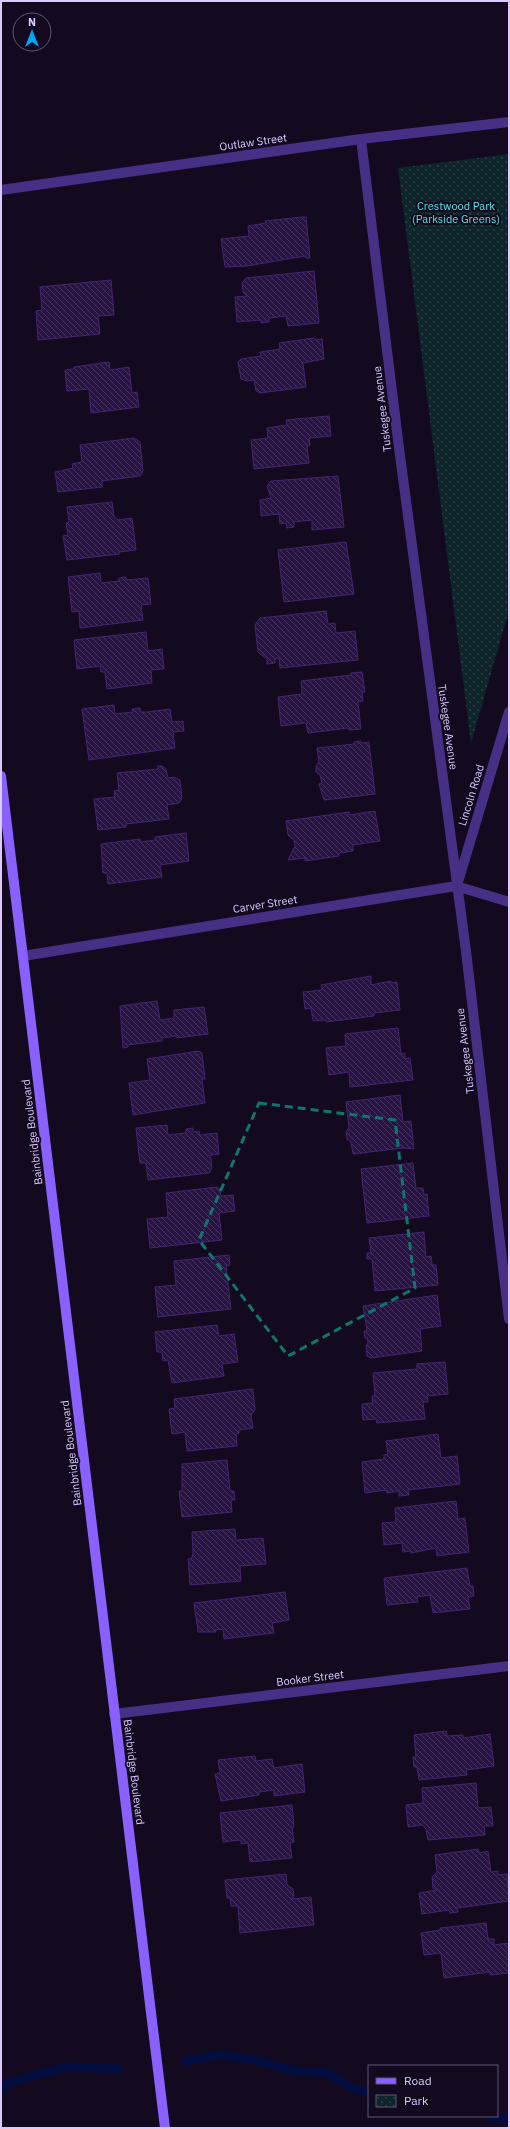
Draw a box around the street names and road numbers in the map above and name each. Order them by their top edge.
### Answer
street label: Outlaw Street [218,130,288,154]
street label: Tuskegee Avenue [370,365,394,453]
street label: Tuskegee Avenue [435,683,461,771]
street label: Lincoln Road [455,763,487,827]
street label: Carver Street [232,892,298,916]
street label: Tuskegee Avenue [453,1007,477,1095]
street label: Bainbridge Boulevard [19,1079,45,1185]
street label: Bainbridge Boulevard [58,1400,84,1506]
street label: Booker Street [275,1667,345,1689]
street label: Bainbridge Boulevard [121,1719,147,1825]

